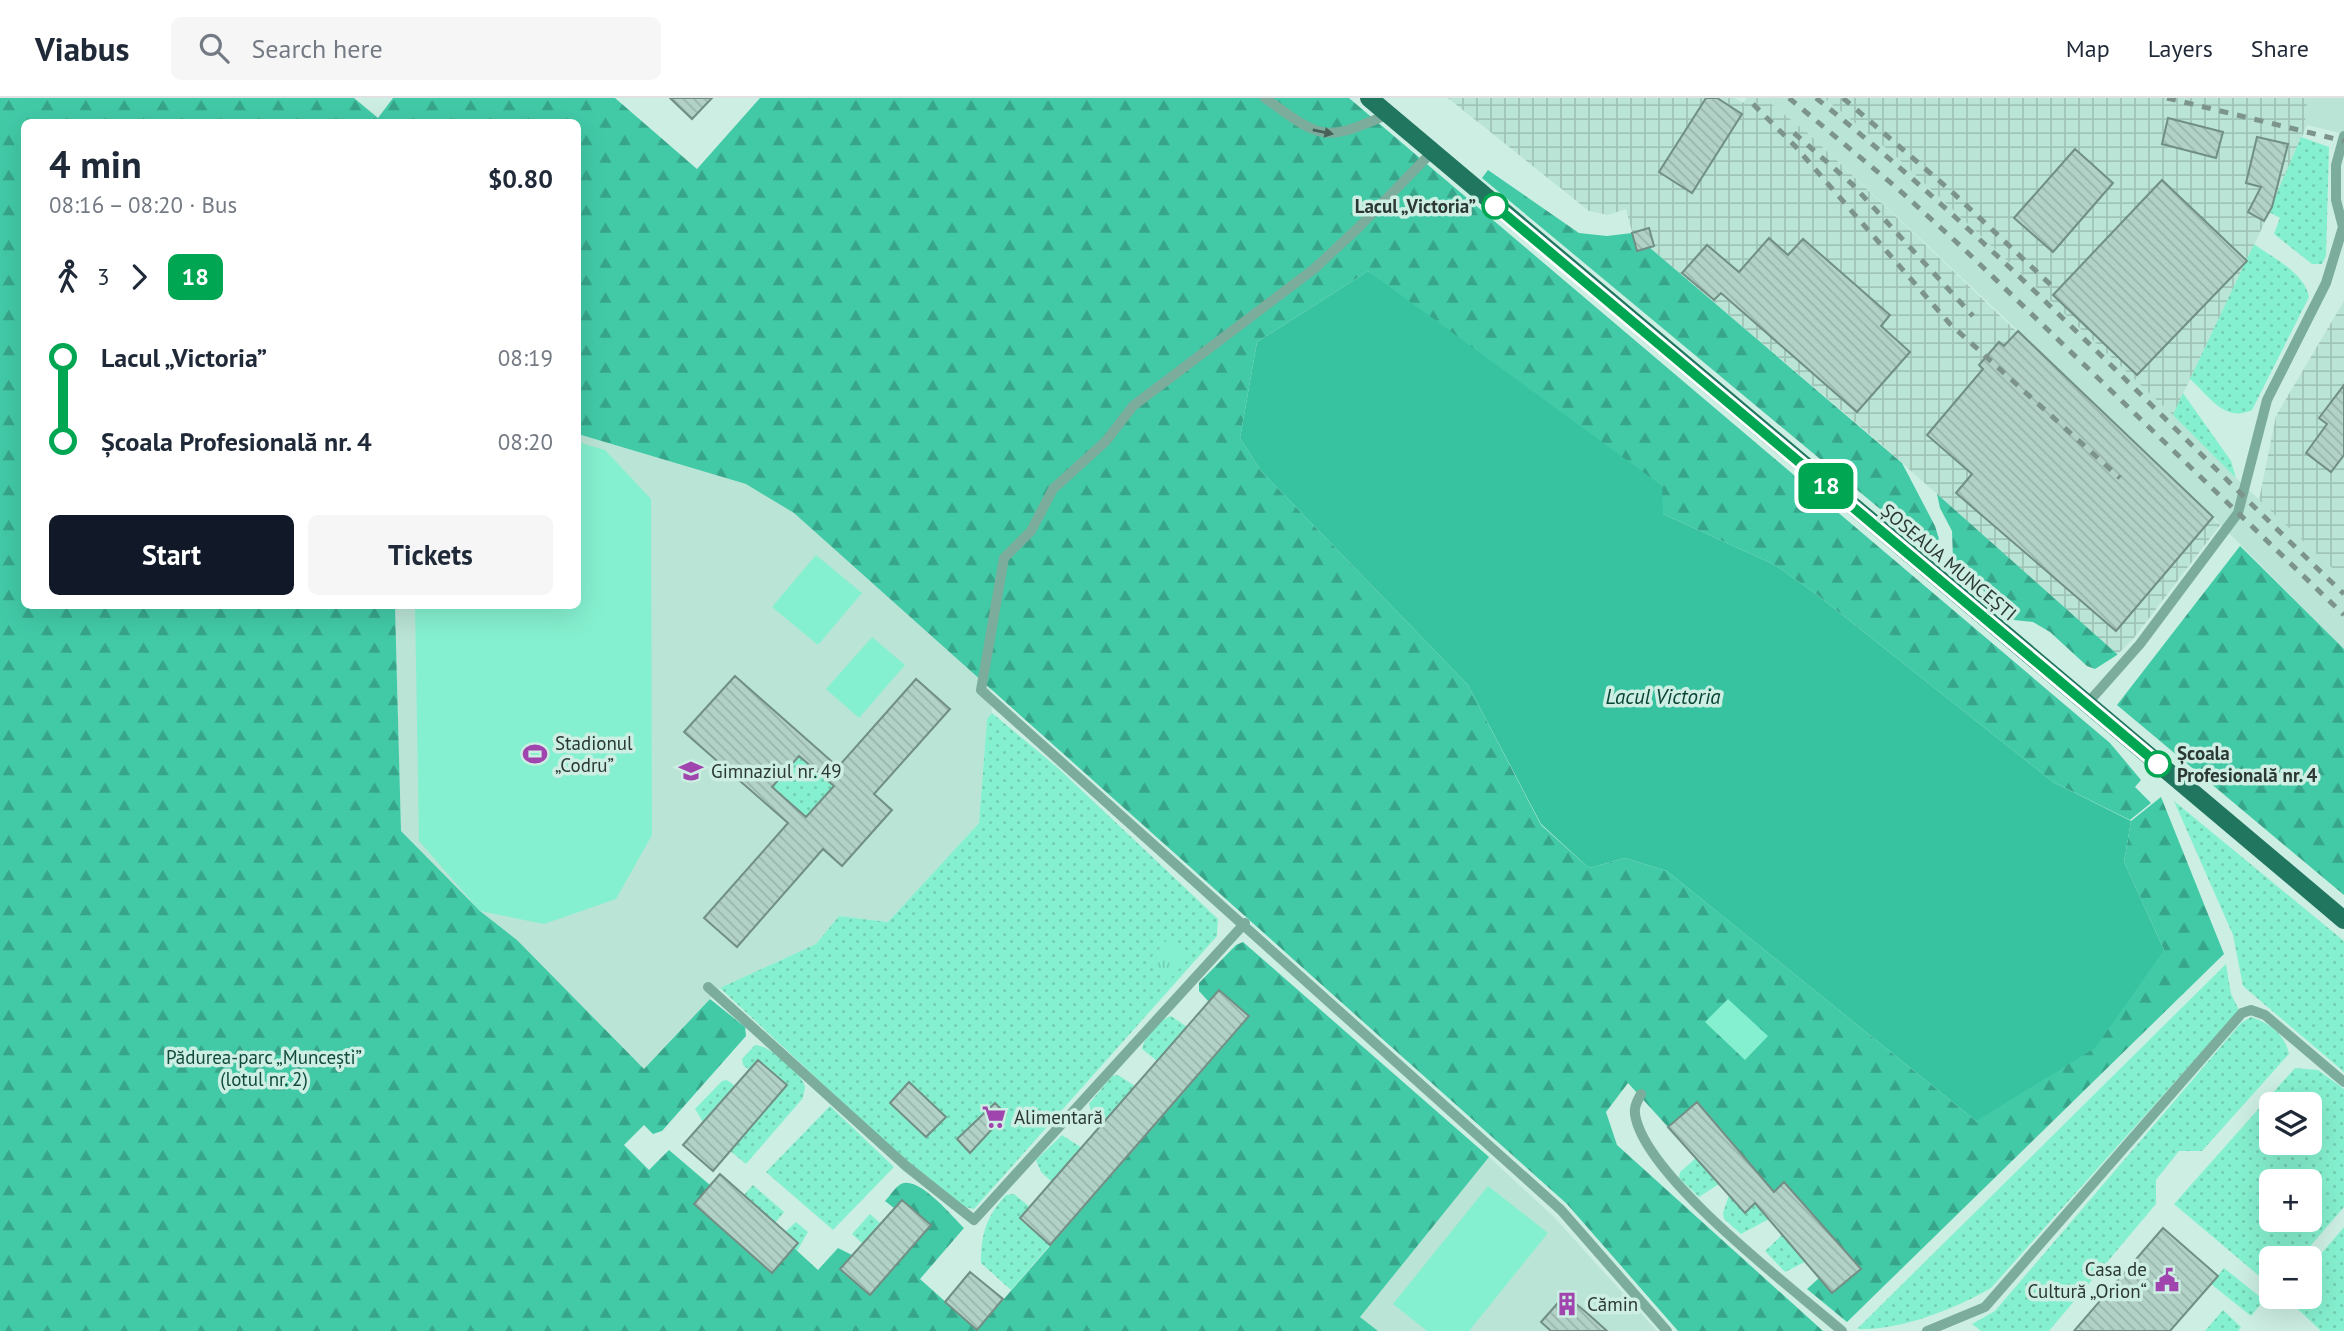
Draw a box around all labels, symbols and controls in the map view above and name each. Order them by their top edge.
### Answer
search box [171,17,661,80]
text: Viabus [35,27,129,70]
icon: search [195,29,233,67]
text: Search here [251,32,383,65]
text: Map [2066,33,2110,64]
text: Layers [2148,33,2213,64]
text: Share [2251,33,2309,64]
one-way arrow [1312,126,1334,137]
text: 4 min [49,139,142,188]
text: $0.80 [488,162,553,195]
text: 08:16 – 08:20 · Bus [49,190,237,219]
marker: Lacul „Victoria” [1482,193,1508,219]
place label: Lacul „Victoria” [1355,194,1476,218]
icon: walk [49,258,87,296]
icon: forward [120,258,158,296]
text: 18 [182,261,209,292]
text: 3 [97,262,110,291]
text: Lacul „Victoria” [101,341,267,374]
text: 08:19 [498,343,553,372]
text: Școala Profesională nr. 4 [101,425,372,458]
text: 08:20 [498,427,553,456]
line badge: 18 [1794,463,1857,509]
text: 18 [1812,470,1840,501]
street label: ȘOSEAUA MUNCEȘTI [1876,498,2022,626]
button: Start [49,515,294,595]
button: Tickets [308,515,553,595]
water label: Lacul Victoria [1605,683,1721,710]
place label: Stadionul „Codru” [555,731,633,777]
sports icon: Stadionul „Codru” [521,740,549,768]
place label: Școala Profesională nr. 4 [2177,741,2318,787]
marker: Școala Profesională nr. 4 [2145,751,2171,777]
school or university icon: Gimnaziul nr. 49 [677,757,705,785]
place label: Gimnaziul nr. 49 [711,759,842,783]
park label: Pădurea-parc „Muncești” (lotul nr. 2) [166,1045,362,1091]
map controls [2259,1092,2322,1309]
button: layers [2259,1092,2322,1155]
supermarket icon: Alimentară [980,1103,1008,1131]
place label: Alimentară [1014,1105,1103,1129]
button: + [2259,1169,2322,1232]
button: − [2259,1246,2322,1309]
place label: Casa de Cultură „Orion“ [2027,1257,2147,1303]
public building icon: Casa de Cultură „Orion“ [2153,1266,2181,1294]
building icon: Cămin [1553,1290,1581,1318]
place label: Cămin [1587,1292,1638,1316]

